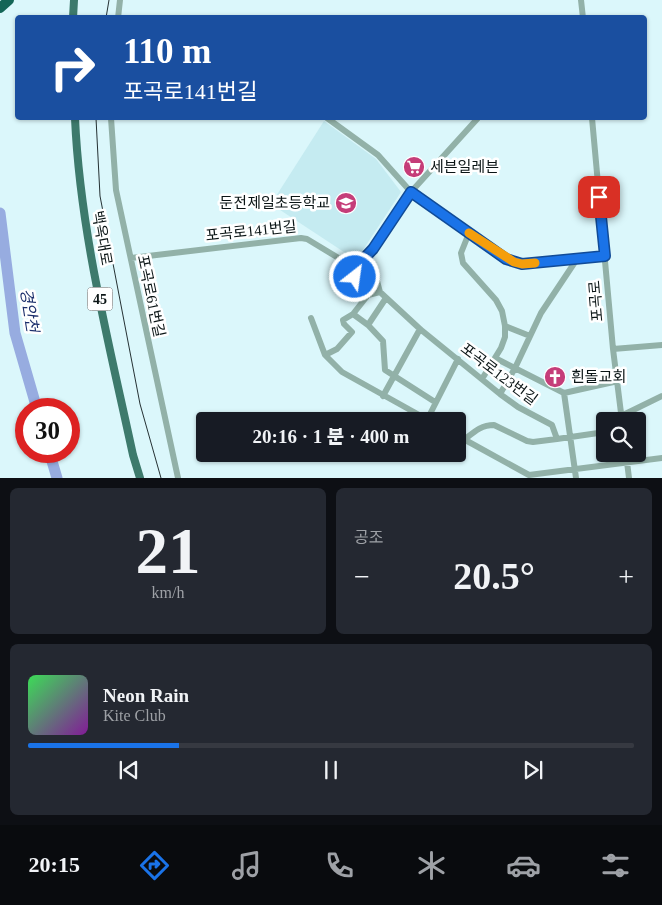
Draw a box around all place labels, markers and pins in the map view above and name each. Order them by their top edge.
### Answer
supermarket icon: 세븐일레븐 [402,155,426,179]
place label: 세븐일레븐 [430,159,499,175]
pin [578,176,620,218]
school or university icon: 둔전제일초등학교 [334,191,358,215]
place label: 둔전제일초등학교 [220,194,330,211]
church icon: 흰돌교회 [543,365,567,389]
place label: 흰돌교회 [571,368,626,385]

